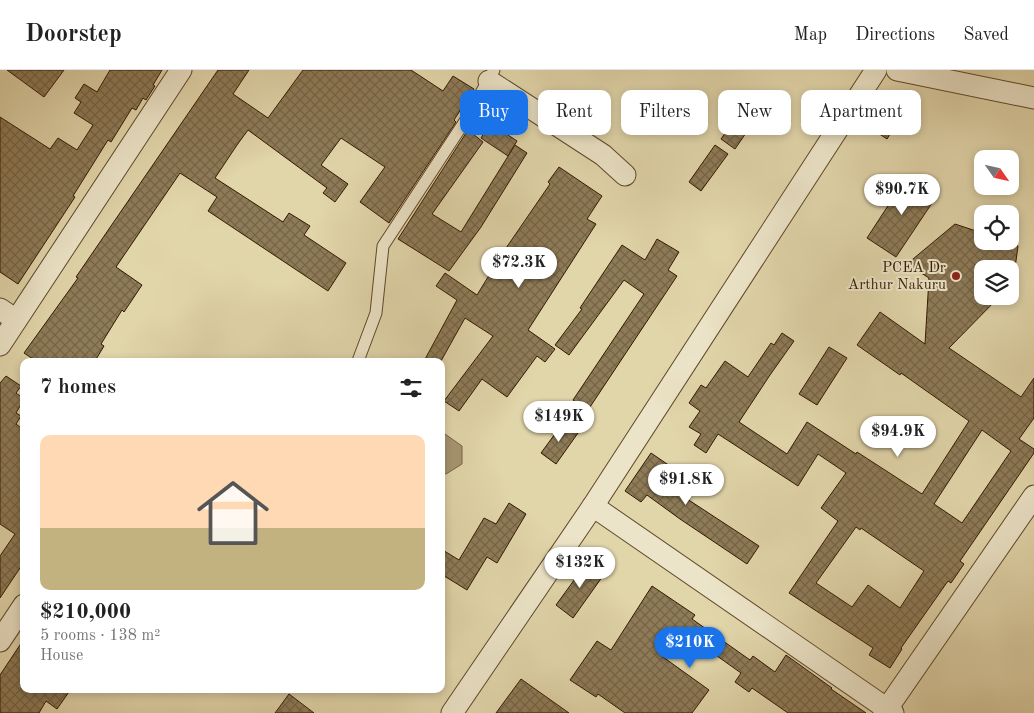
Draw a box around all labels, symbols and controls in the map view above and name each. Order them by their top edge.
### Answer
text: Doorstep [25,23,122,47]
text: Map [794,26,827,44]
text: Directions [855,26,935,44]
text: Saved [963,26,1009,44]
chip: Buy [460,90,528,135]
chip: Rent [538,90,611,135]
chip: Filters [621,90,708,135]
chip: New [718,90,791,135]
chip: Apartment [801,90,921,135]
north arrow [974,150,1019,195]
map controls [974,150,1019,305]
pin: $90.7K [861,174,943,216]
text: $90.7K [875,182,929,198]
button: locate [974,205,1019,250]
pin: $72.3K [478,246,560,289]
text: $72.3K [492,255,546,271]
button: layers [974,260,1019,305]
place label: PCEA Dr Arthur Nakuru [848,261,946,293]
marker: PCEA Dr Arthur Nakuru [950,270,962,282]
icon: filters [397,374,425,402]
text: 7 homes [40,377,116,398]
pin: $149K [524,400,594,443]
text: $149K [534,409,584,425]
pin: $94.9K [857,416,939,458]
text: $94.9K [871,424,925,440]
pin: $91.8K [645,464,727,506]
icon: home [188,468,278,558]
text: $91.8K [659,472,713,488]
pin: $132K [545,546,615,589]
text: $132K [555,555,605,571]
text: $210,000 [40,602,131,623]
pin: $210K [655,626,725,669]
text: 5 rooms · 138 m² [40,628,160,644]
text: $210K [665,635,715,651]
text: House [40,648,83,664]

